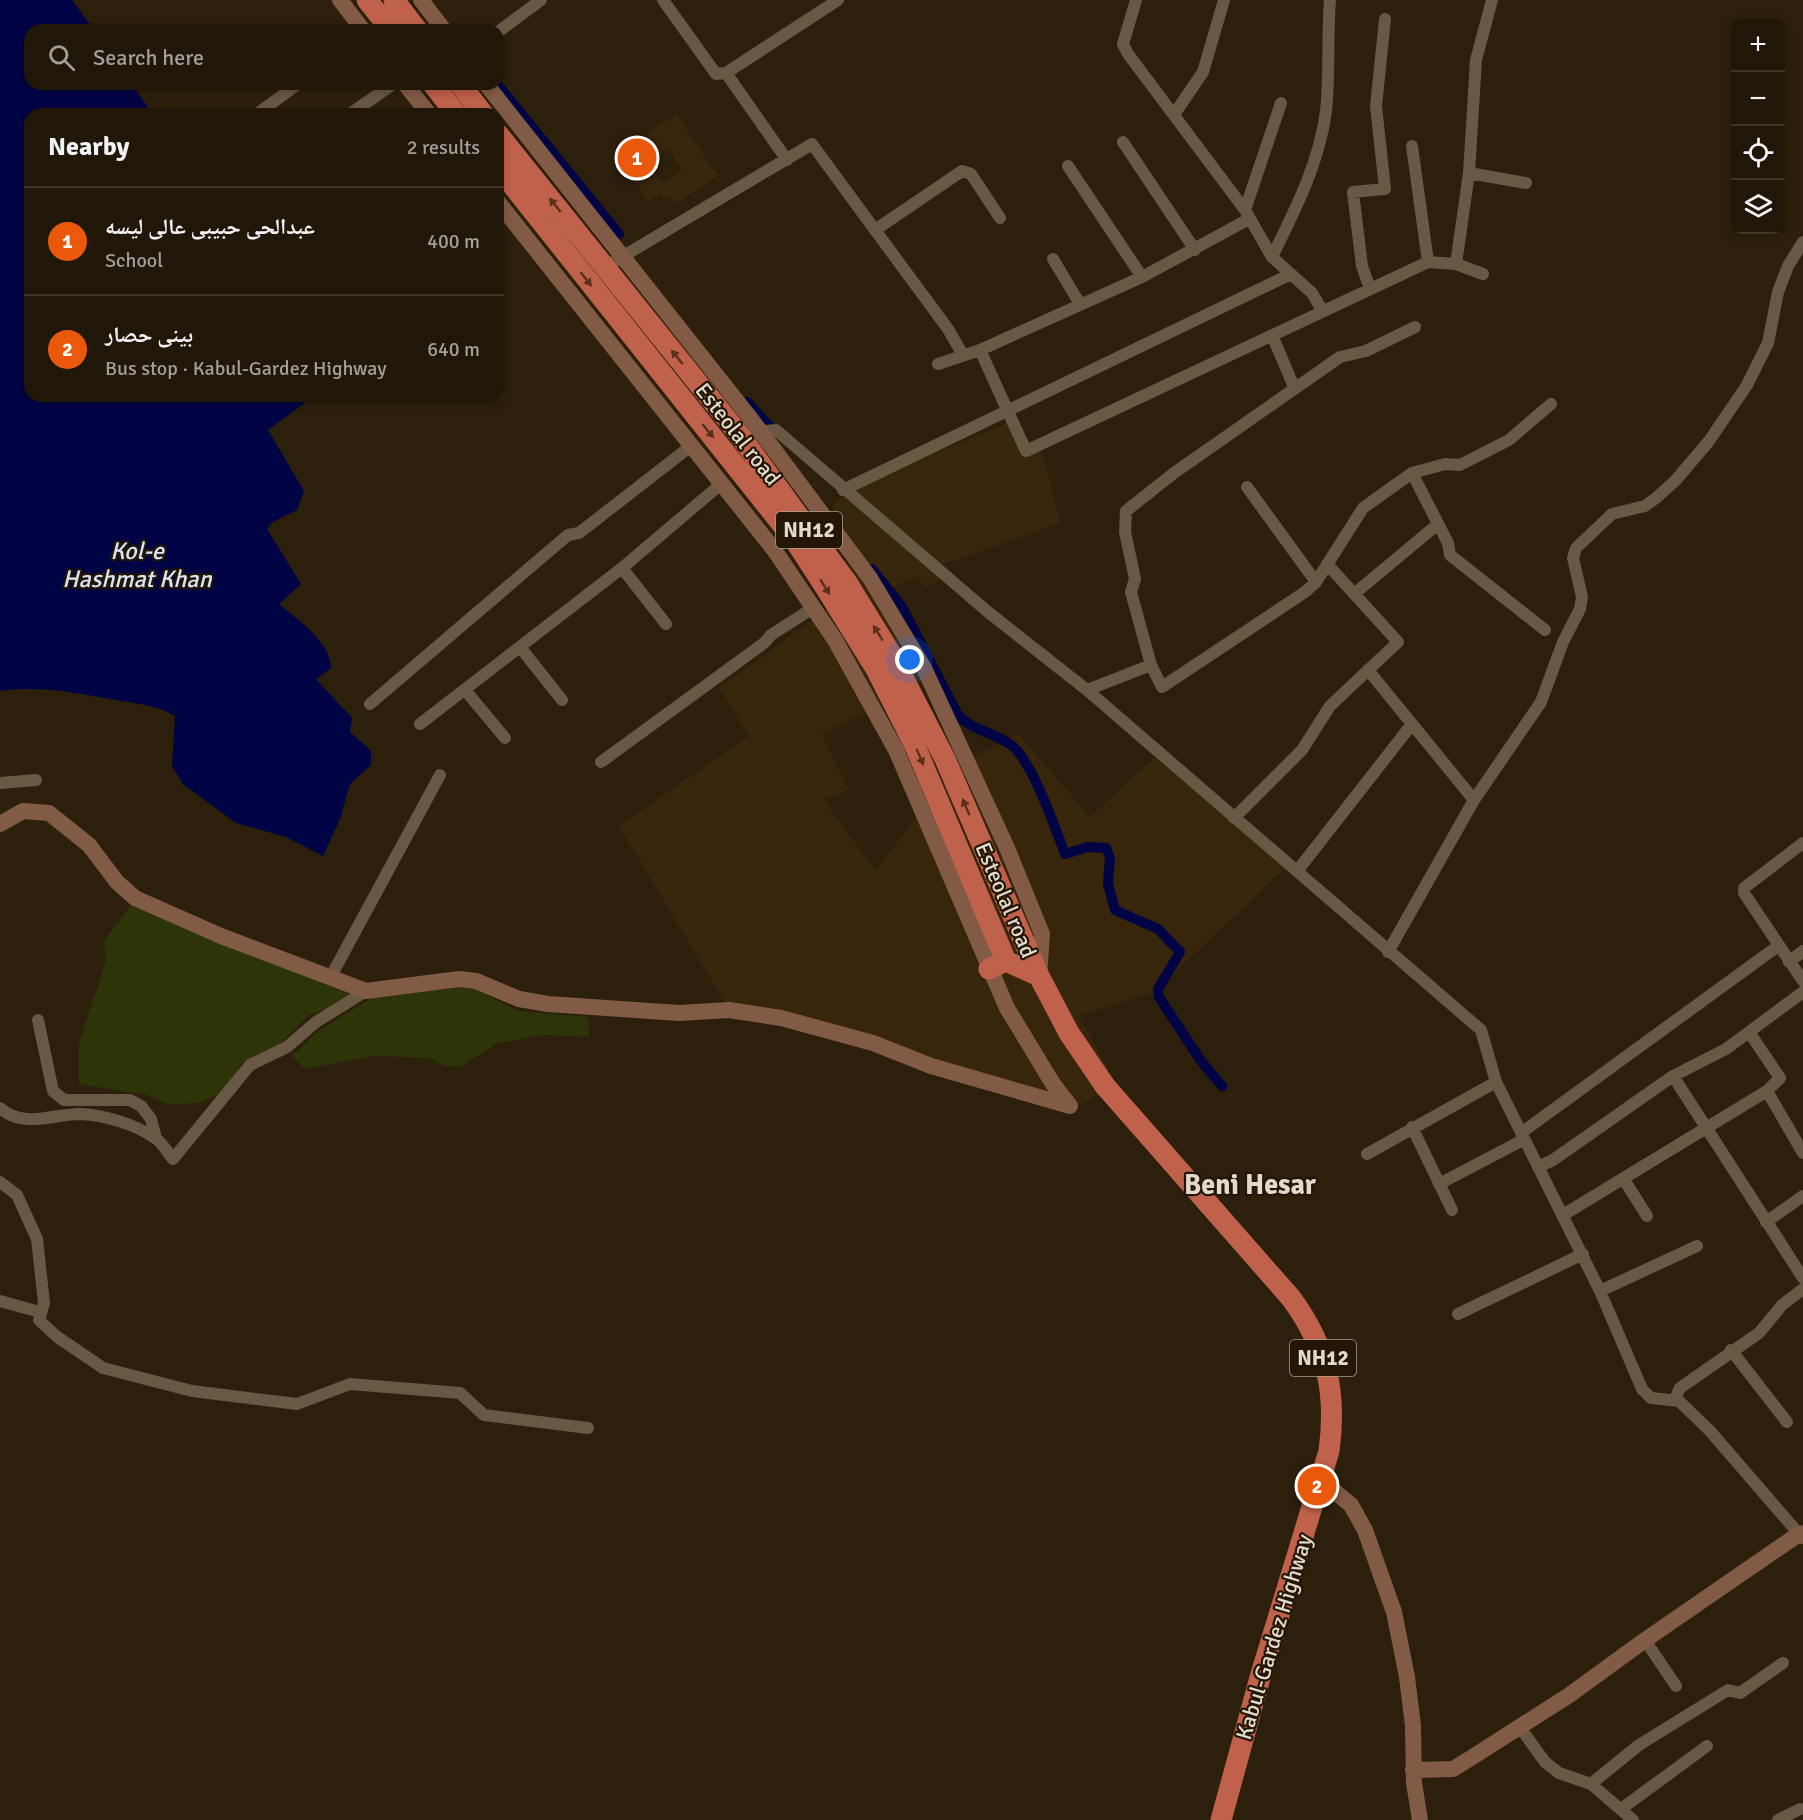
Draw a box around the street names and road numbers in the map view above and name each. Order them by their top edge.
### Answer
street label: Esteolal road [690,377,786,491]
road number: NH12 [776,512,842,548]
street label: Esteolal road [970,838,1042,962]
road number: NH12 [1290,1340,1356,1376]
street label: Kabul-Gardez Highway [1230,1530,1318,1743]

